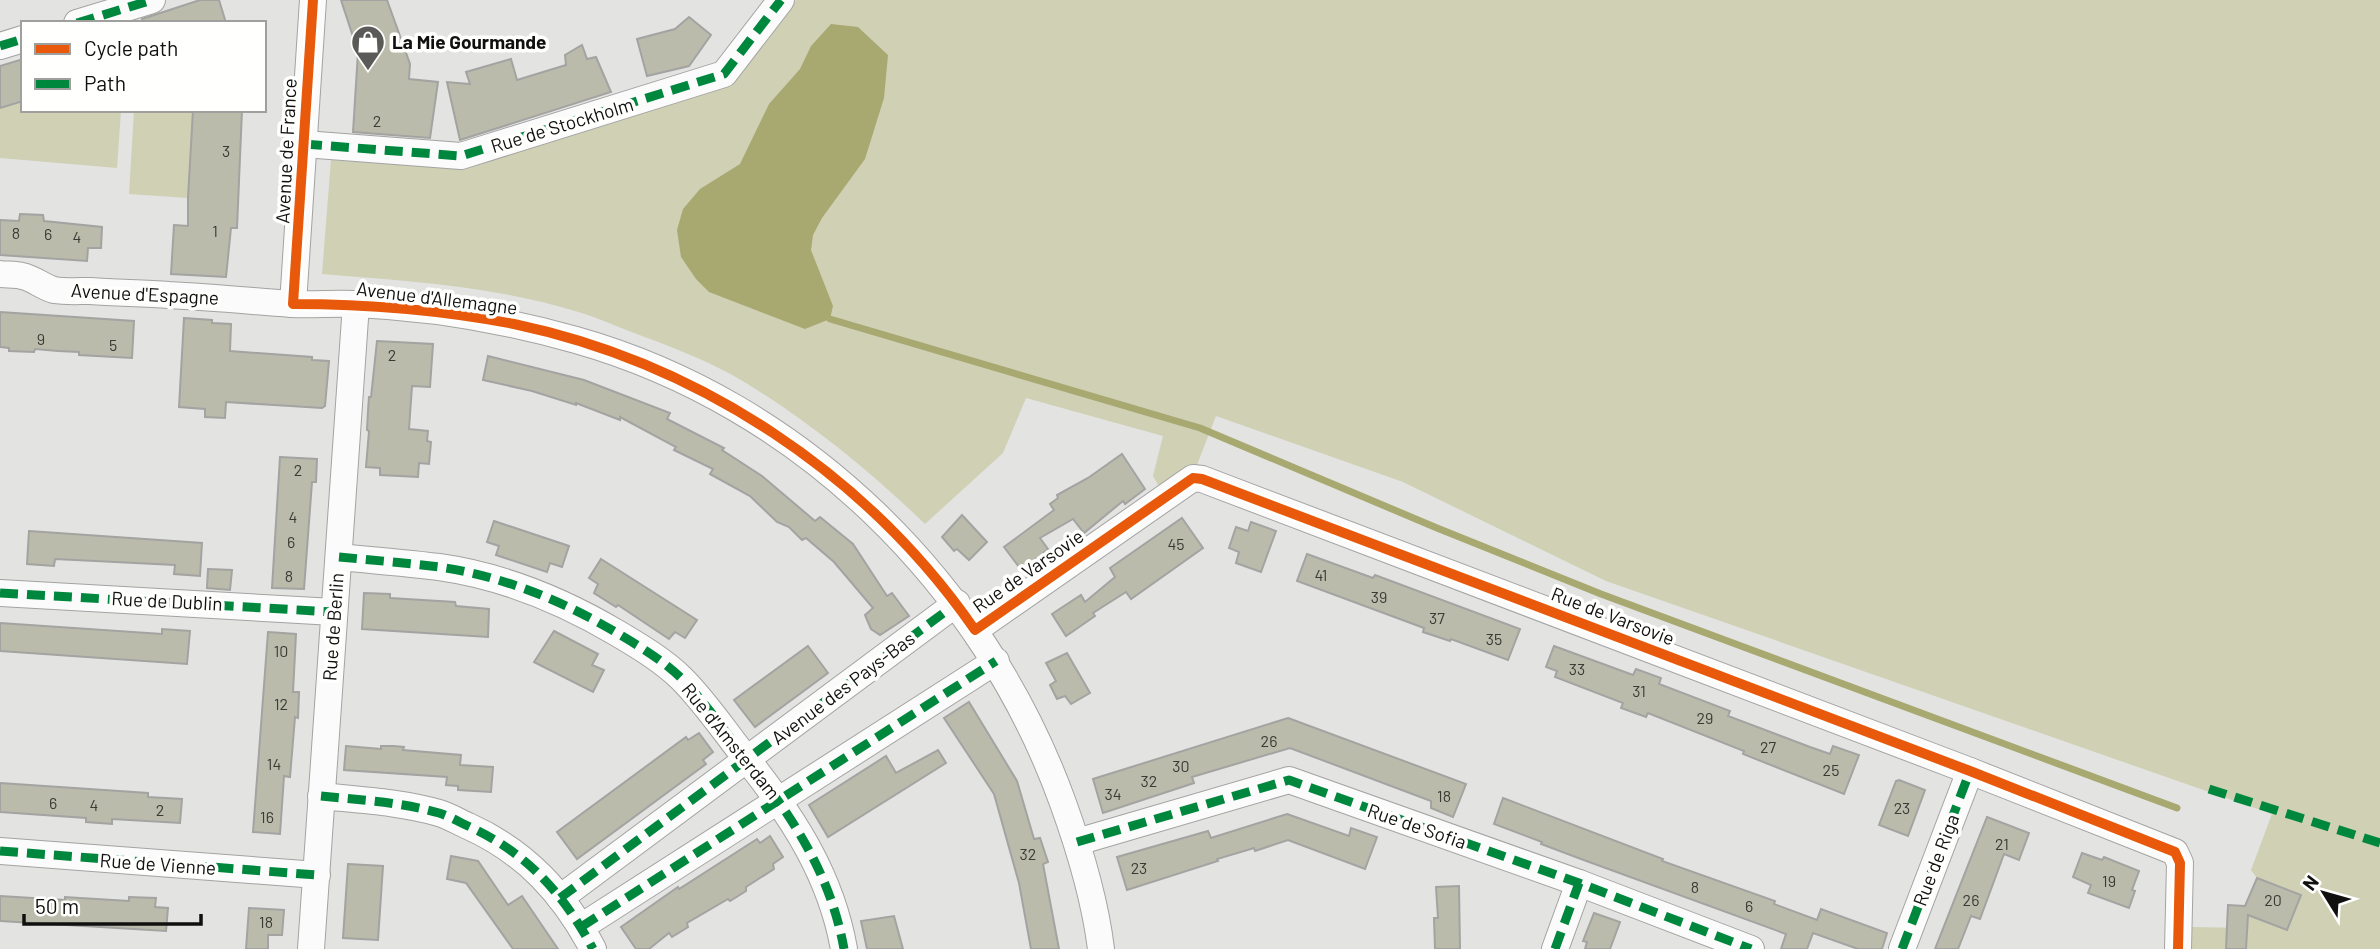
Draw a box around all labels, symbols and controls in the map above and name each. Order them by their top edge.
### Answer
legend [21,21,266,112]
shop icon: La Mie Gourmande [349,23,387,72]
place label: La Mie Gourmande [392,30,547,53]
text: Cycle path [84,35,178,60]
text: Path [84,70,126,95]
street label: Avenue de France [270,78,301,224]
street label: Rue de Stockholm [488,92,636,157]
house number: 2 [373,111,381,130]
house number: 3 [222,141,230,160]
house number: 1 [212,221,218,240]
house number: 8 [12,223,20,242]
house number: 6 [44,224,52,243]
house number: 4 [73,227,81,246]
street label: Avenue d'Allemagne [355,276,519,319]
street label: Avenue d'Espagne [70,278,220,309]
house number: 9 [37,329,45,348]
house number: 5 [109,335,117,354]
house number: 2 [388,345,396,364]
house number: 2 [294,460,302,479]
house number: 4 [289,507,297,526]
street label: Rue de Varsovie [968,524,1088,617]
house number: 6 [287,532,295,551]
house number: 45 [1167,534,1185,553]
house number: 41 [1315,565,1327,584]
house number: 8 [285,566,293,585]
street label: Rue de Berlin [317,572,348,682]
street label: Rue de Varsovie [1548,582,1678,650]
street label: Rue de Dublin [111,586,223,615]
house number: 39 [1371,587,1387,606]
house number: 37 [1429,608,1445,627]
street label: Avenue des Pays-Bas [766,626,919,749]
house number: 35 [1486,629,1502,648]
house number: 10 [274,641,288,660]
house number: 33 [1569,659,1585,678]
street label: Rue d'Amsterdam [677,678,785,804]
house number: 31 [1632,681,1646,700]
house number: 12 [274,694,288,713]
house number: 29 [1697,708,1713,727]
house number: 26 [1261,731,1277,750]
house number: 27 [1760,737,1776,756]
house number: 14 [267,754,281,773]
house number: 30 [1172,756,1190,775]
house number: 25 [1823,760,1839,779]
house number: 32 [1141,771,1157,790]
house number: 34 [1104,784,1122,803]
house number: 18 [1437,786,1451,805]
house number: 6 [49,793,57,812]
house number: 4 [90,795,98,814]
street label: Rue de Sofia [1365,798,1470,853]
house number: 23 [1894,798,1910,817]
house number: 2 [156,800,164,819]
house number: 16 [260,807,274,826]
street label: Rue de Riga [1908,811,1964,909]
house number: 21 [1995,834,2009,853]
house number: 32 [1020,844,1036,863]
street label: Rue de Vienne [99,848,217,879]
house number: 23 [1131,858,1147,877]
north arrow [2289,858,2359,928]
text: N [2297,870,2323,894]
house number: 19 [2102,871,2116,890]
house number: 8 [1691,877,1699,896]
scale bar [24,883,201,927]
house number: 26 [1963,890,1979,909]
house number: 20 [2264,890,2282,909]
text: 50 m [35,893,79,918]
house number: 6 [1745,896,1753,915]
house number: 18 [259,912,273,931]

